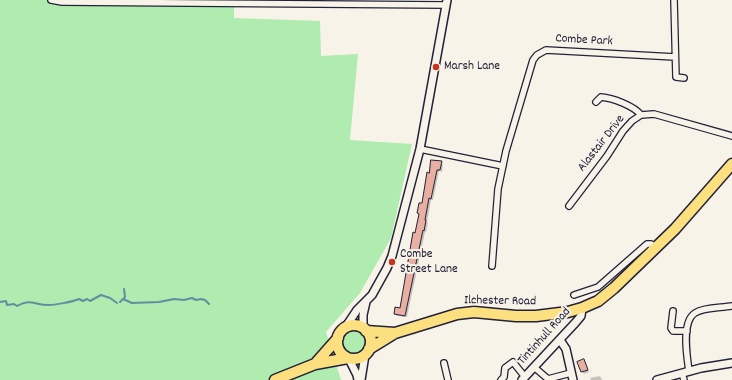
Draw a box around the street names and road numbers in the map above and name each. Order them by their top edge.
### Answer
street label: Combe Park [555,32,613,50]
street label: Alastair Drive [575,112,629,176]
street label: Ilchester Road [464,294,536,310]
street label: Tintinhull Road [515,305,575,369]

